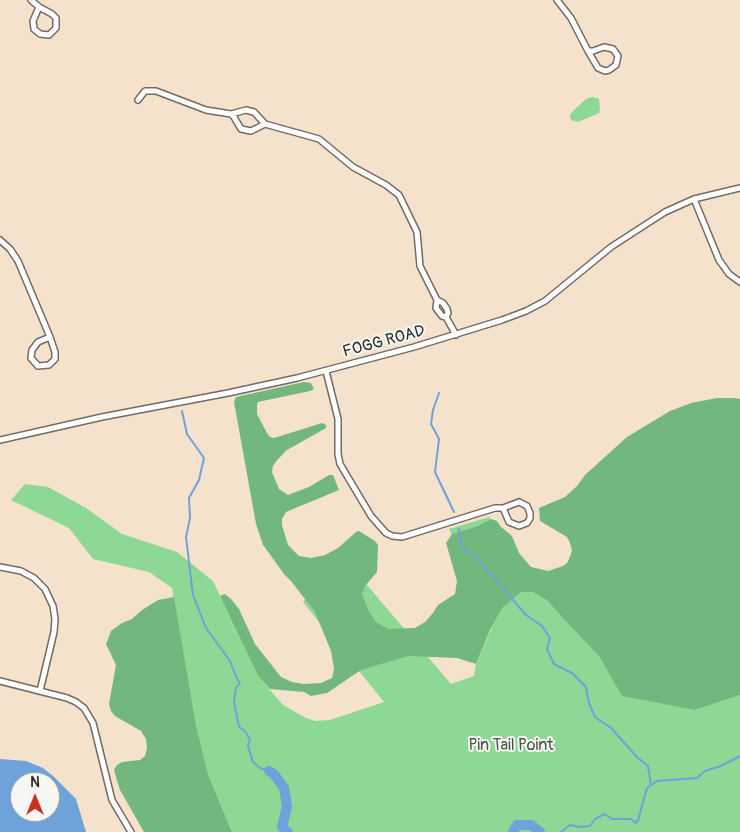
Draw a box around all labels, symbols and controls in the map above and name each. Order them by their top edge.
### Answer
street label: FOGG ROAD [341,322,427,362]
park label: Pin Tail Point [469,736,553,756]
north arrow [10,772,60,822]
text: N [30,774,40,791]

